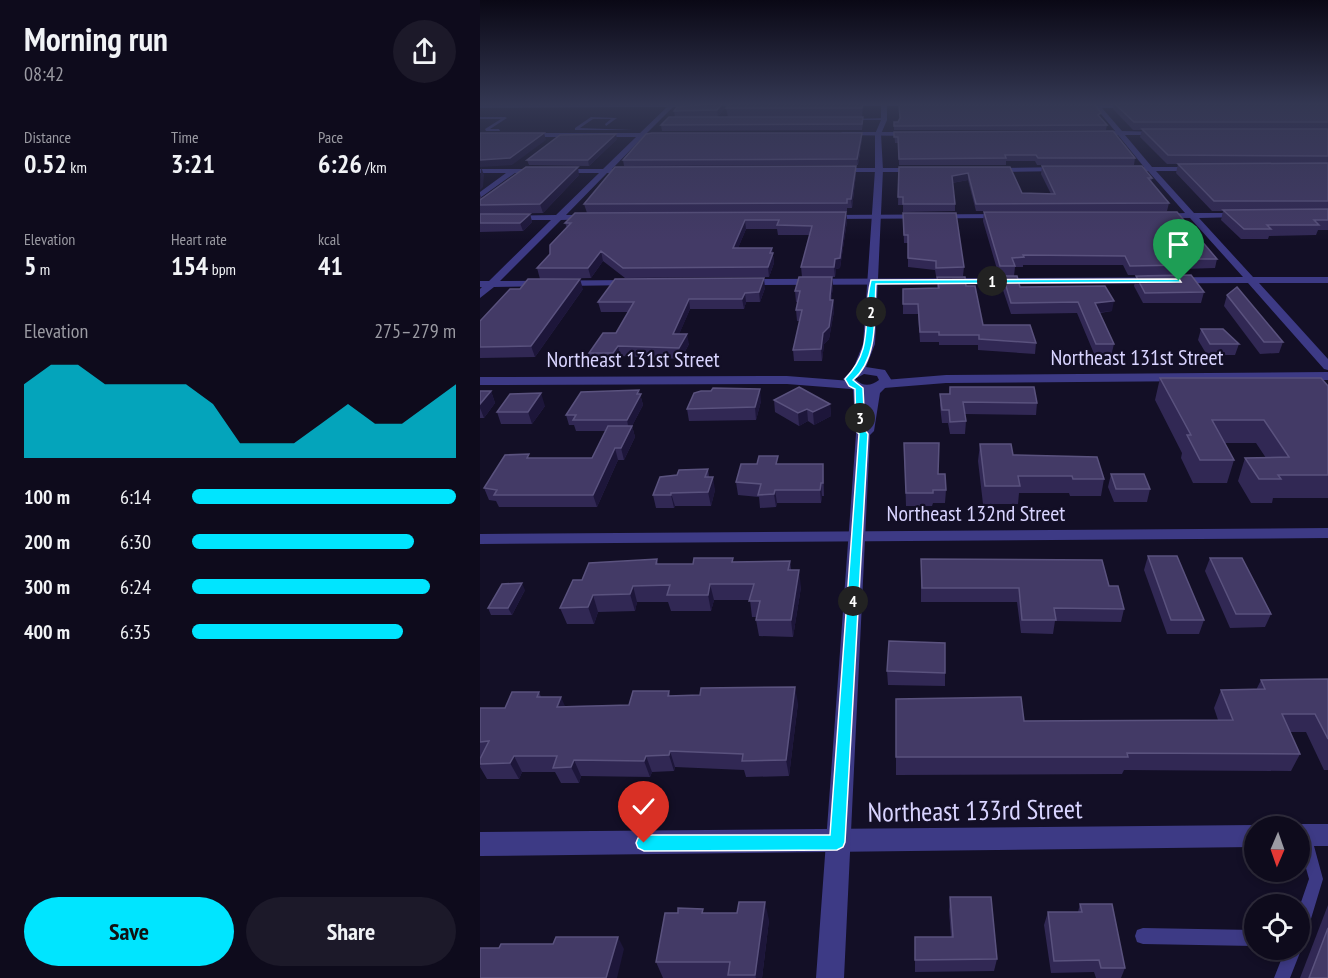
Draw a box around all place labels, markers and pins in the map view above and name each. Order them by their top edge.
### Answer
pin [1153,219,1204,281]
pin: 1 [977,266,1007,296]
pin: 2 [856,297,886,327]
pin: 3 [845,403,875,433]
pin: 4 [838,586,868,616]
pin [618,781,669,843]

